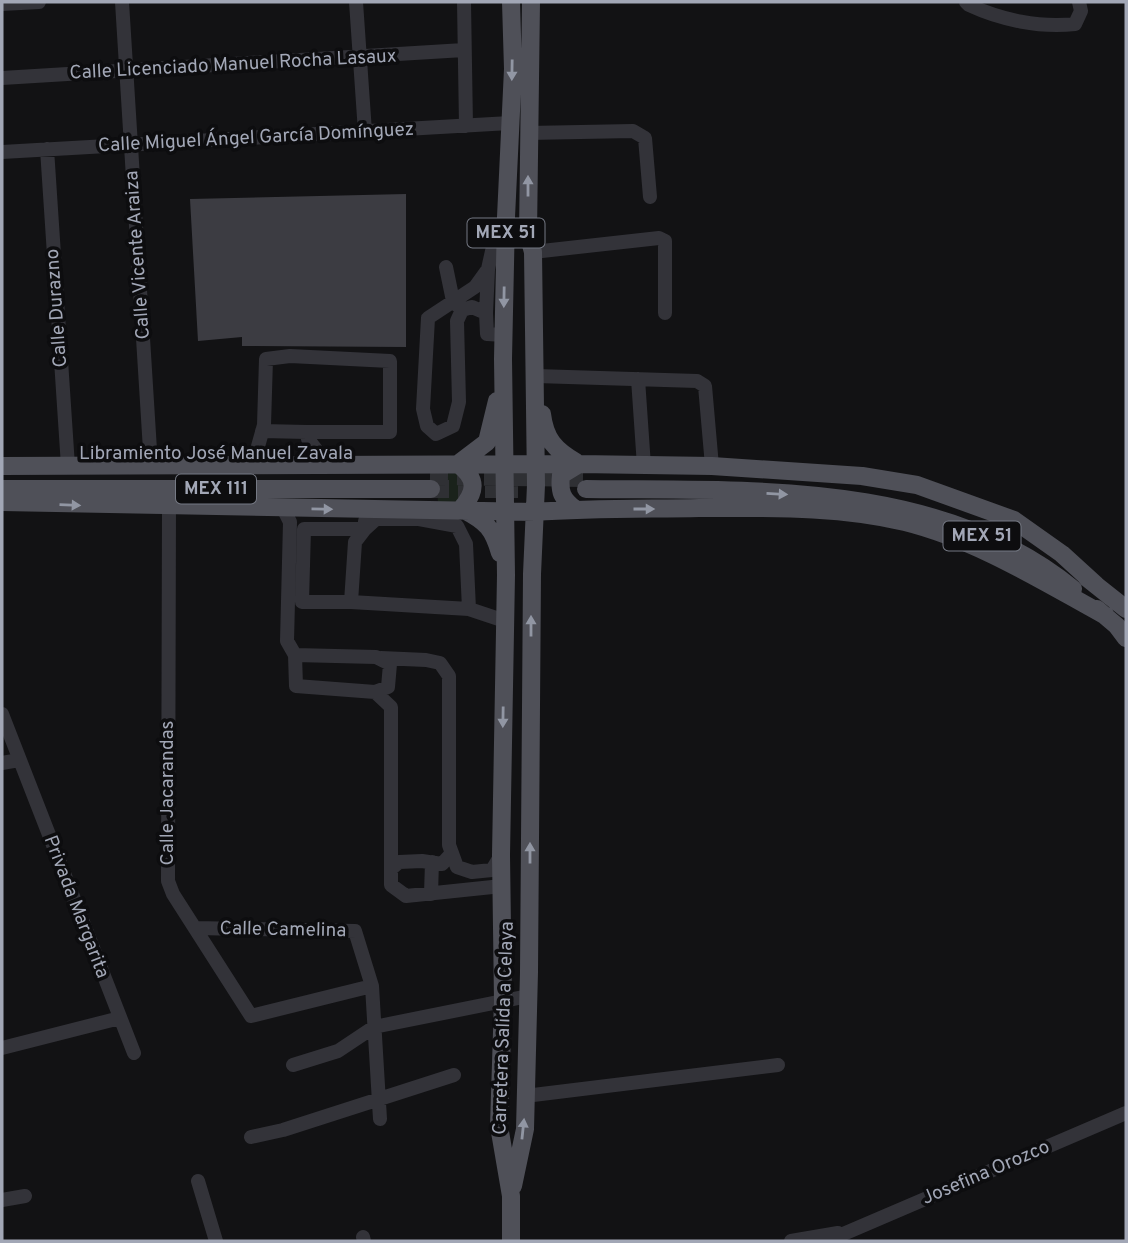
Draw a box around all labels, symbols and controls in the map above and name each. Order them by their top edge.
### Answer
street label: Calle Licenciado Manuel Rocha Lasaux [69,44,397,86]
one-way arrow [507,59,518,81]
street label: Calle Miguel Ángel García Domínguez [97,117,415,158]
street label: Calle Vicente Araiza [120,170,156,340]
one-way arrow [522,175,534,197]
road number: MEX 51 [468,218,544,247]
street label: Calle Durazno [41,248,73,368]
one-way arrow [499,287,510,309]
street label: Libramiento José Manuel Zavala [79,442,353,466]
road number: MEX 111 [176,475,256,504]
one-way arrow [766,488,788,499]
one-way arrow [59,499,81,510]
one-way arrow [311,503,333,515]
one-way arrow [633,503,655,515]
road number: MEX 51 [944,522,1020,550]
one-way arrow [525,614,537,636]
one-way arrow [497,706,509,728]
street label: Calle Jacarandas [156,721,180,865]
street label: Privada Margarita [38,832,114,982]
one-way arrow [524,842,536,864]
street label: Calle Camelina [219,917,347,943]
street label: Carretera Salida a Celaya [488,921,520,1135]
one-way arrow [518,1118,529,1140]
street label: Josefina Orozco [918,1135,1054,1211]

